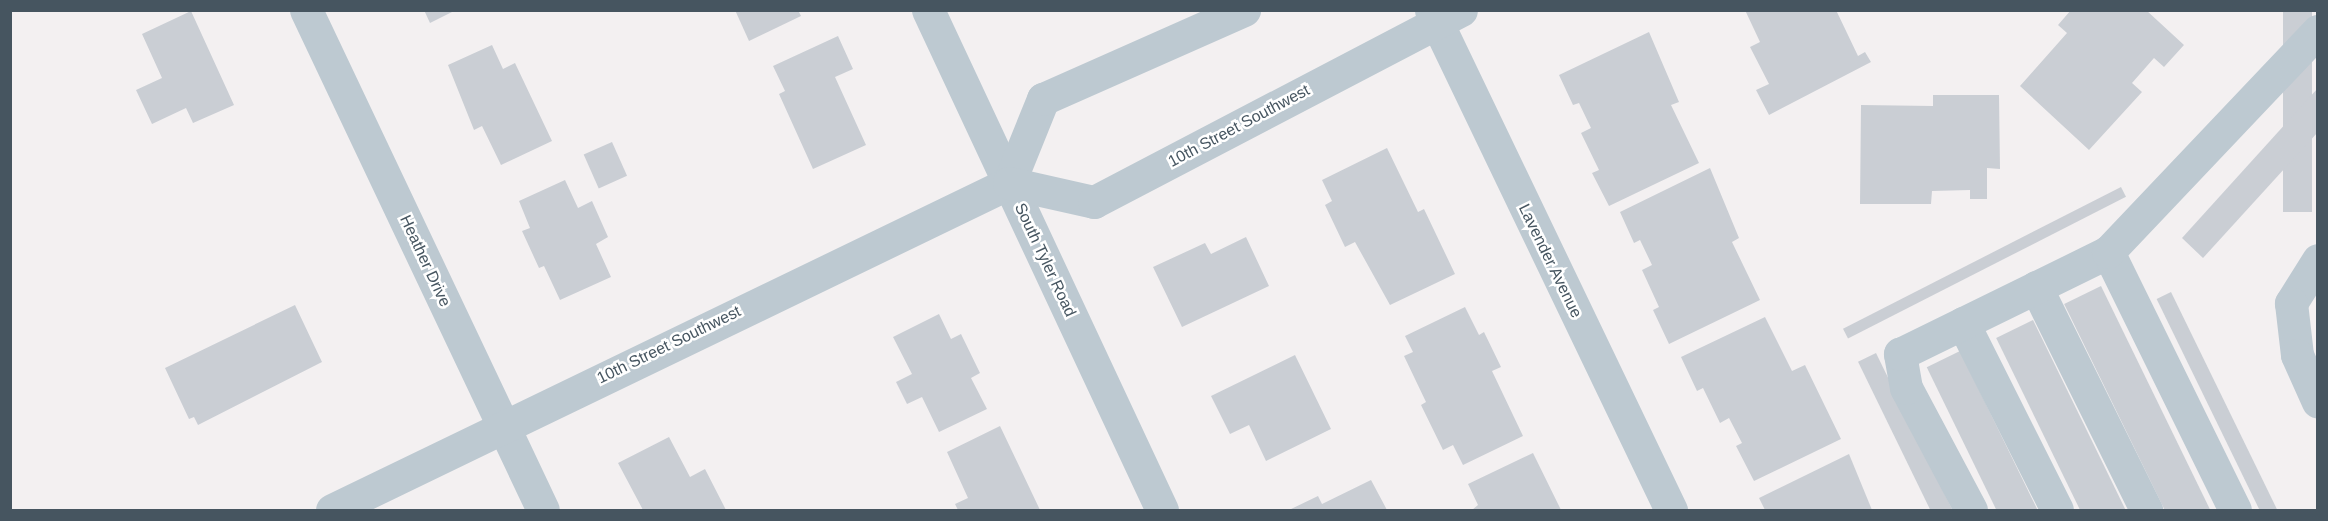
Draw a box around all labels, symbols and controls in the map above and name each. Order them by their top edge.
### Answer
street label: 10th Street Southwest [1165,81,1313,171]
street label: South Tyler Road [1010,200,1080,320]
street label: Lavender Avenue [1514,201,1586,321]
street label: Heather Drive [395,212,455,310]
street label: 10th Street Southwest [594,302,744,388]

